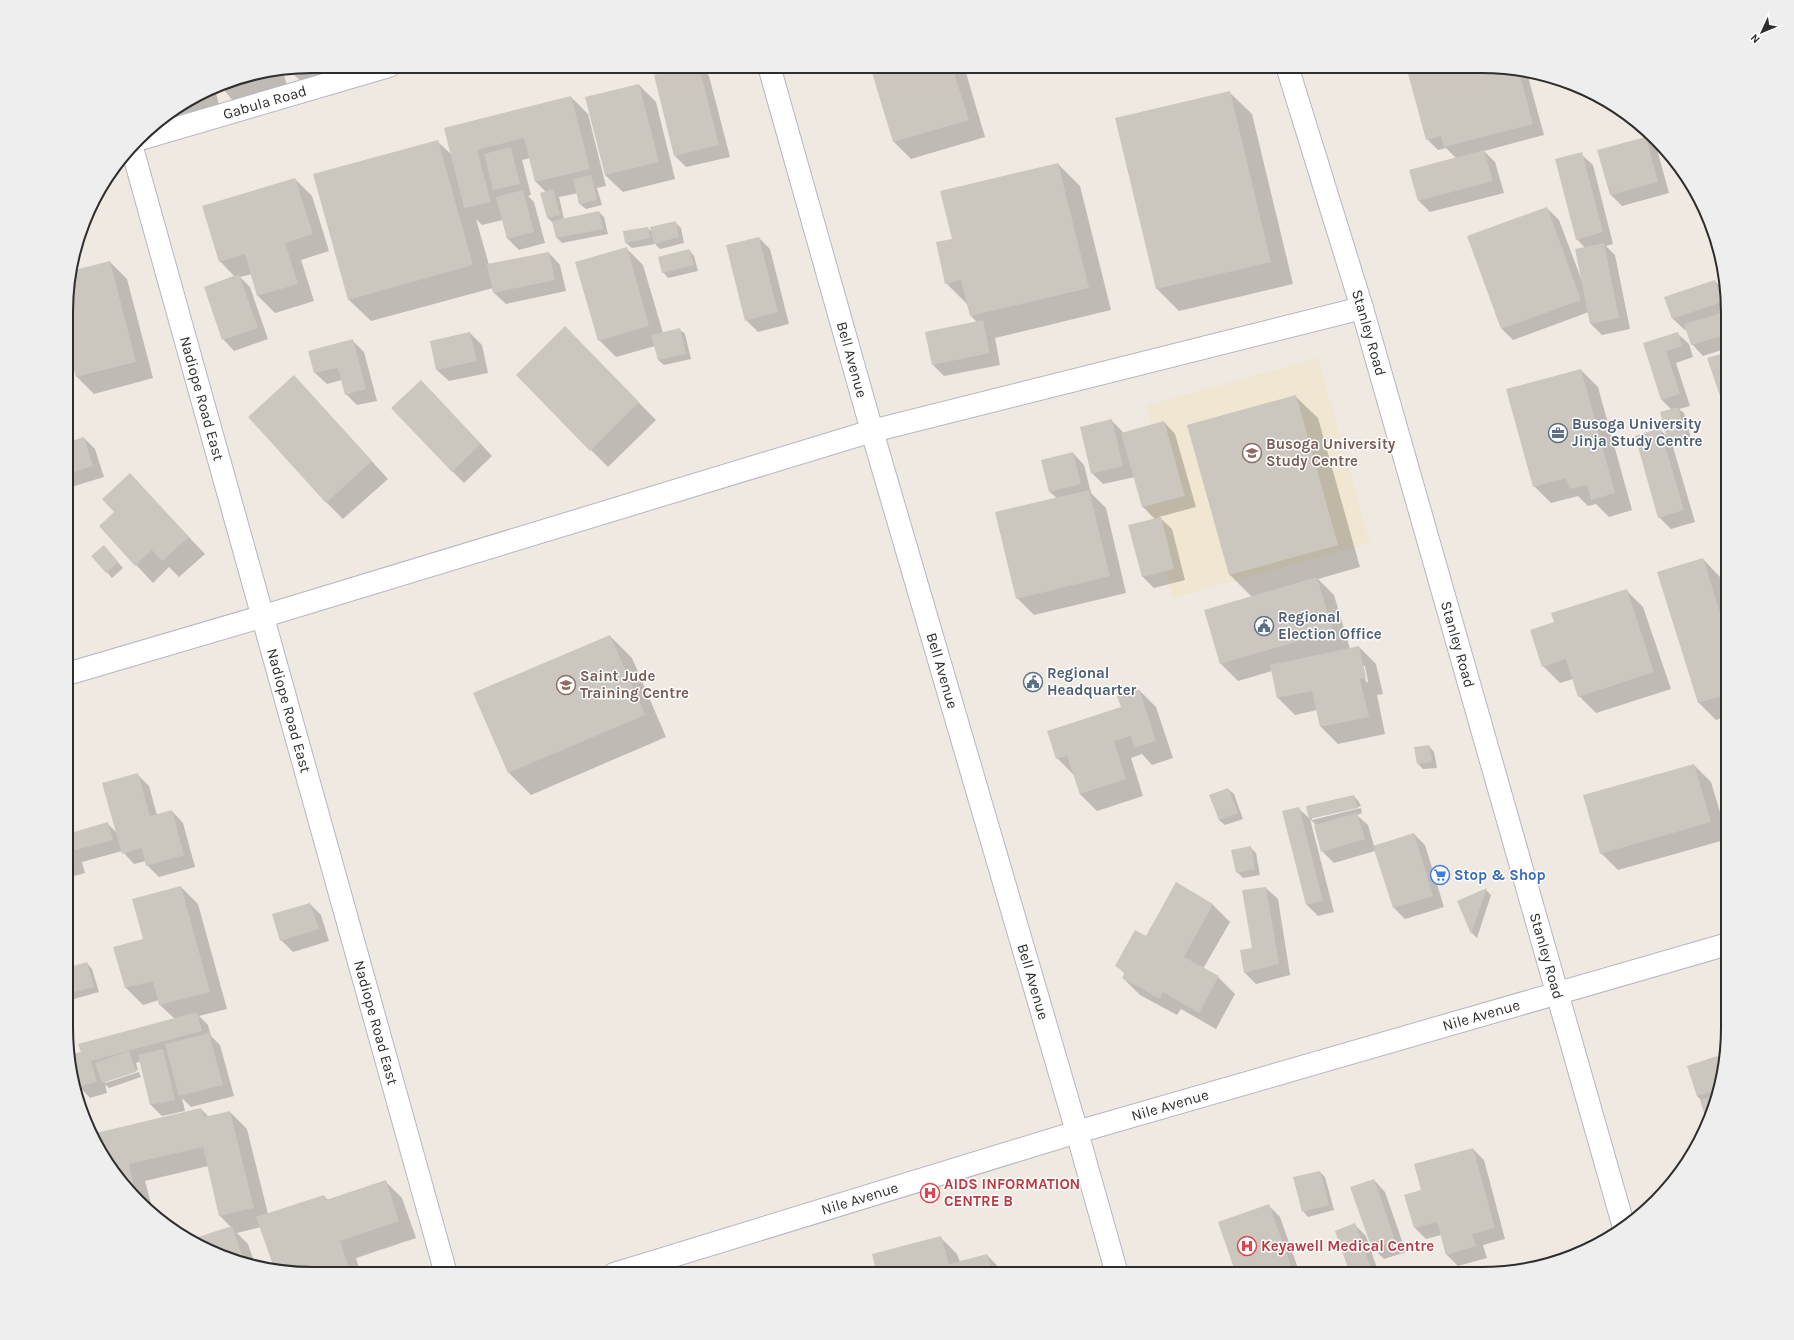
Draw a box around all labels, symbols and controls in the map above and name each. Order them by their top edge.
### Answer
north arrow [1742,12,1782,52]
text: N [1748,31,1763,46]
street label: Gabula Road [221,82,309,123]
street label: Stanley Road [1348,287,1390,378]
street label: Bell Avenue [833,319,871,400]
street label: Nadiope Road East [176,334,228,463]
place label: Busoga University Jinja Study Centre [1572,415,1703,450]
office icon: Busoga University Jinja Study Centre [1547,422,1569,444]
place label: Busoga University Study Centre [1266,435,1396,470]
school or university icon: Busoga University Study Centre [1241,442,1263,464]
street label: Stanley Road [1437,599,1479,690]
place label: Regional Election Office [1278,608,1382,643]
public building icon: Regional Election Office [1253,615,1275,637]
street label: Bell Avenue [922,631,962,711]
street label: Nadiope Road East [263,646,315,775]
place label: Regional Headquarter [1047,664,1137,699]
place label: Saint Jude Training Centre [580,667,689,702]
public building icon: Regional Headquarter [1022,671,1044,693]
school or university icon: Saint Jude Training Centre [555,674,577,696]
supermarket icon: Stop & Shop [1429,864,1451,886]
place label: Stop & Shop [1454,866,1546,884]
street label: Stanley Road [1526,911,1567,1001]
street label: Bell Avenue [1013,942,1053,1022]
street label: Nadiope Road East [350,958,402,1087]
street label: Nile Avenue [1440,996,1522,1035]
street label: Nile Avenue [1129,1085,1211,1125]
place label: AIDS INFORMATION CENTRE B [944,1175,1080,1210]
street label: Nile Avenue [819,1178,900,1219]
hospital icon: AIDS INFORMATION CENTRE B [919,1182,941,1204]
hospital icon: Keyawell Medical Centre [1236,1235,1258,1257]
place label: Keyawell Medical Centre [1261,1237,1434,1255]

